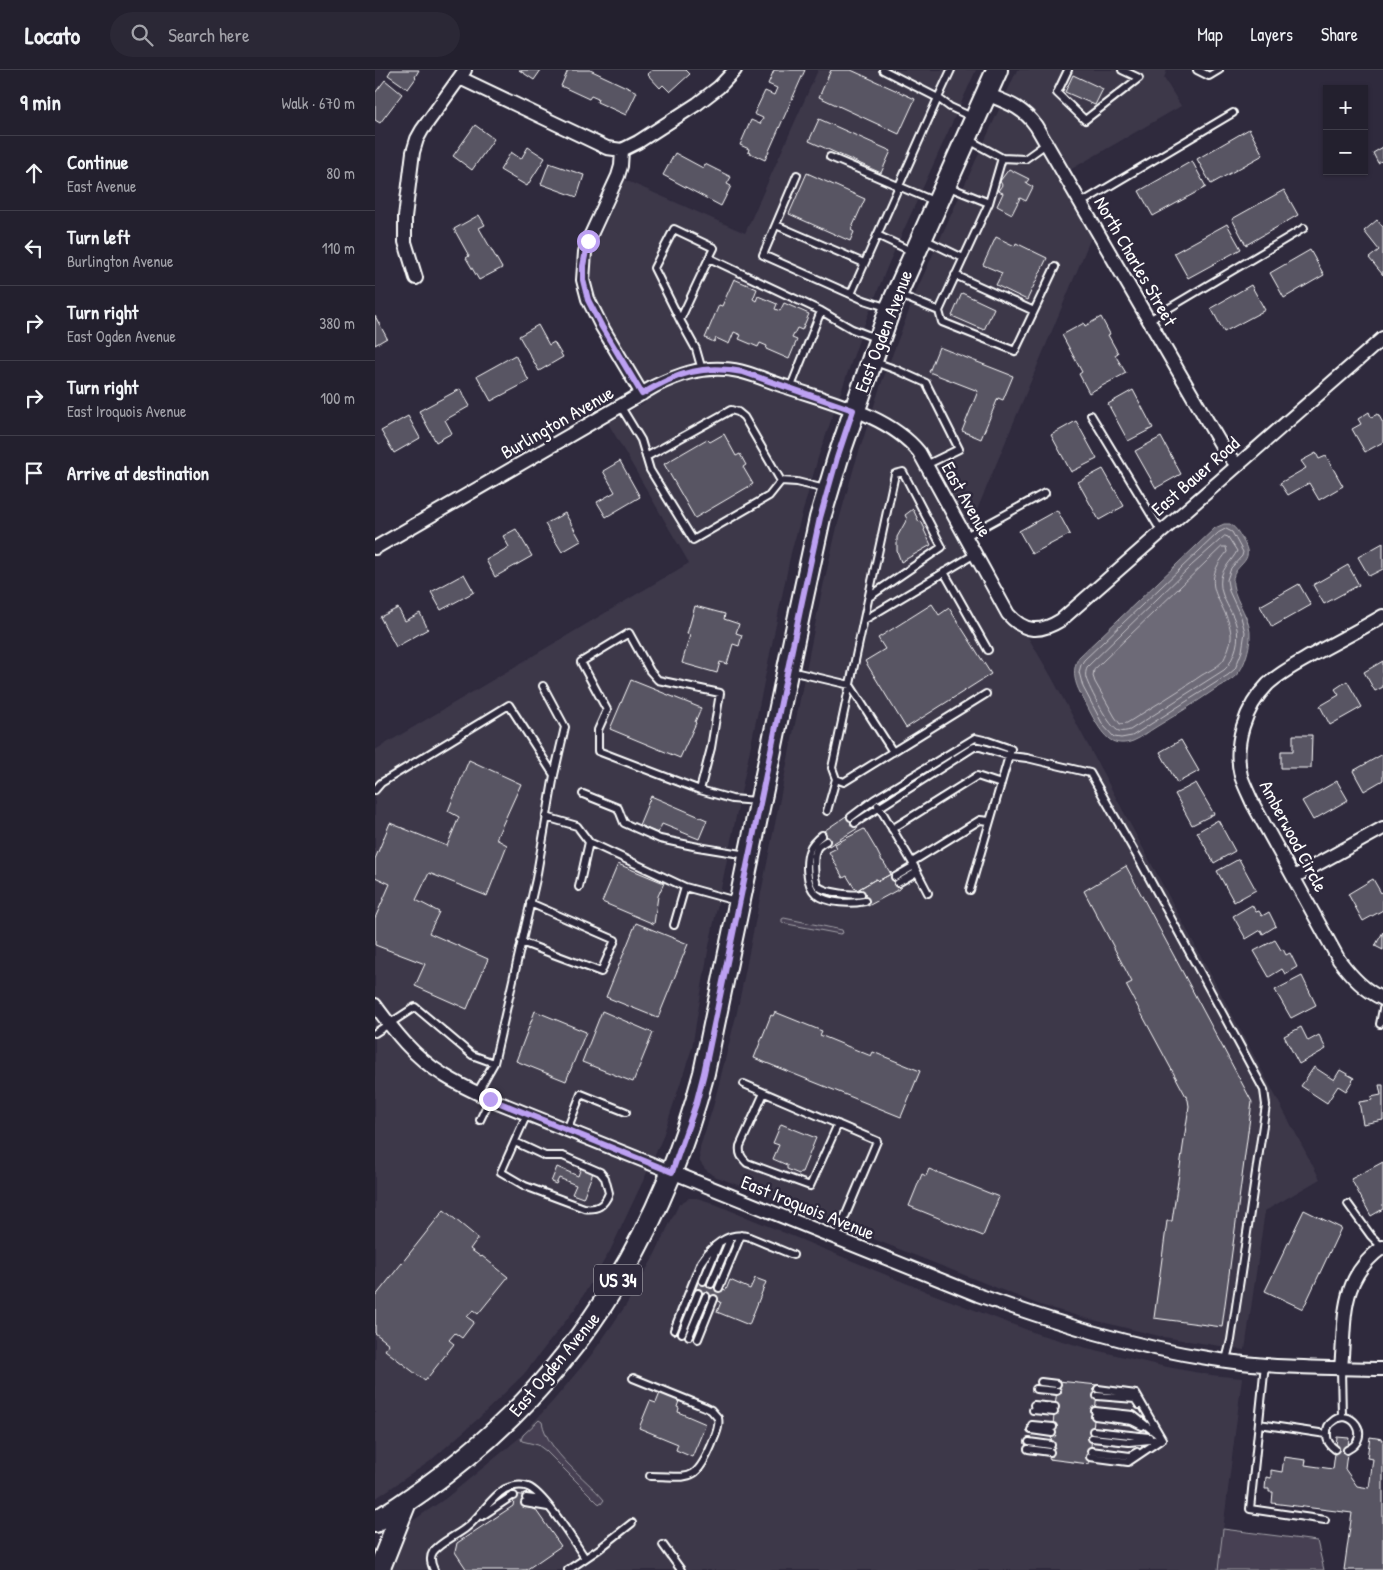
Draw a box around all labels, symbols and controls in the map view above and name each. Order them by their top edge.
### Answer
search box [110,12,460,57]
text: Locato [25,19,80,51]
icon: search [128,21,156,49]
text: Search here [168,22,249,48]
text: Map [1197,22,1223,47]
text: Layers [1251,22,1293,47]
text: Share [1321,22,1358,47]
map controls [1323,85,1368,175]
button: + [1323,85,1368,130]
text: 9 min [20,88,61,117]
text: Walk · 670 m [281,92,355,114]
button: − [1323,130,1368,175]
text: Continue [67,149,128,175]
icon: ahead [20,159,48,187]
text: 80 m [326,162,355,184]
text: East Avenue [67,175,136,197]
street label: North Charles Street [1088,191,1184,331]
text: Turn left [67,224,130,250]
route start [577,230,600,253]
icon: left [20,234,48,262]
text: 110 m [322,237,355,259]
text: Burlington Avenue [67,250,173,272]
street label: East Ogden Avenue [848,266,918,396]
text: Turn right [67,299,138,325]
icon: right [20,309,48,337]
text: 380 m [319,312,355,334]
text: East Ogden Avenue [67,325,176,347]
text: Turn right [67,374,138,400]
street label: Burlington Avenue [496,379,619,465]
icon: right [20,384,48,412]
text: 100 m [320,387,355,409]
text: East Iroquois Avenue [67,400,186,422]
street label: East Bauer Road [1145,430,1245,522]
street label: East Avenue [936,457,999,542]
icon: arrive [20,459,48,487]
text: Arrive at destination [67,460,209,486]
street label: Amberwood Circle [1254,776,1334,897]
route end [479,1088,502,1111]
street label: East Iroquois Avenue [737,1168,879,1246]
road number: US 34 [594,1264,642,1296]
street label: East Ogden Avenue [503,1306,606,1422]

